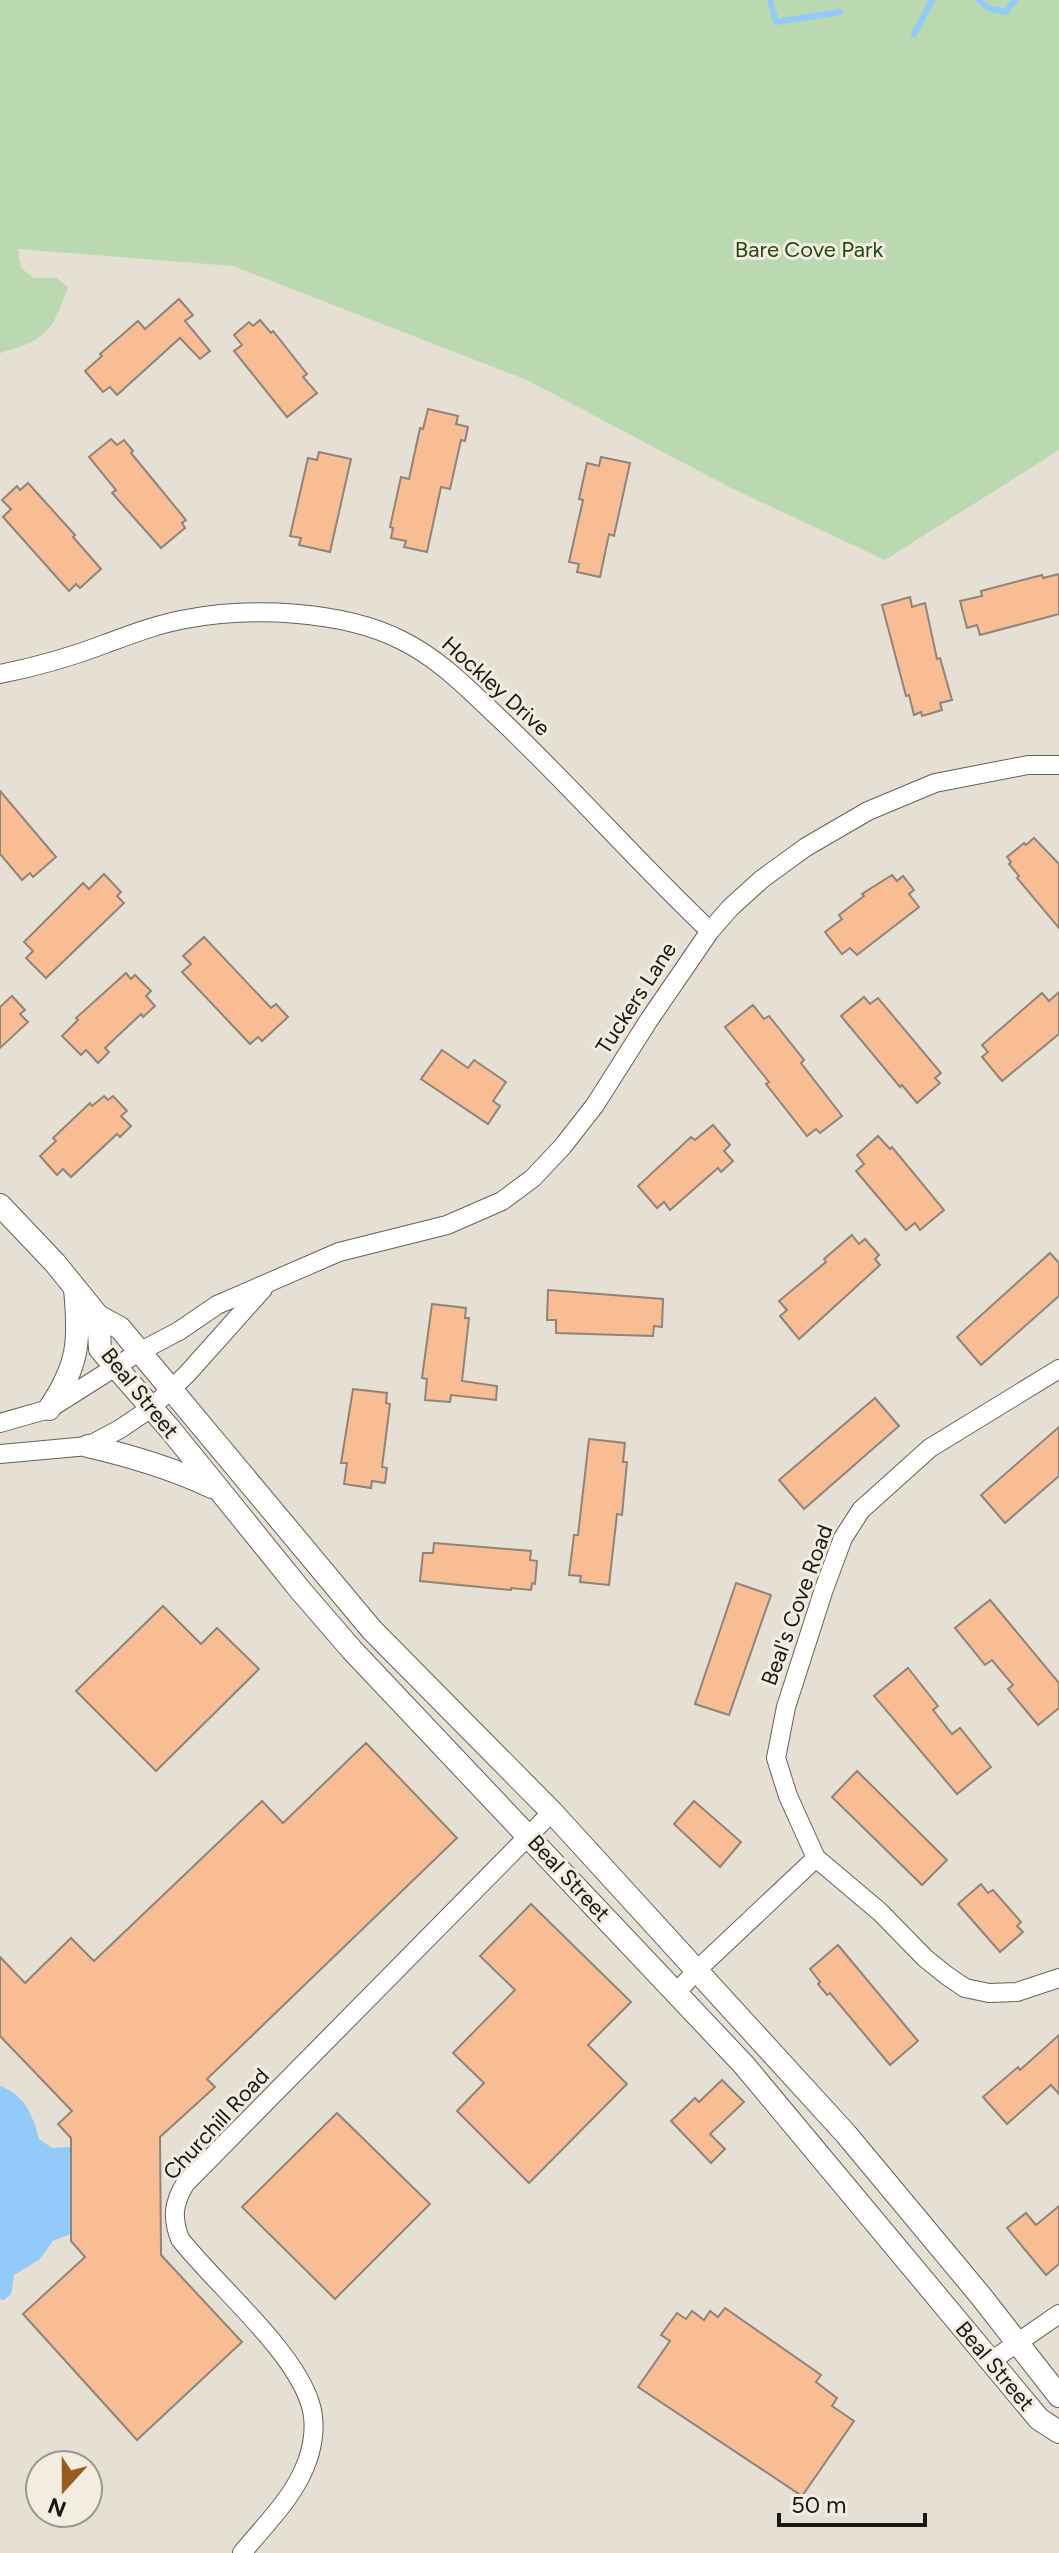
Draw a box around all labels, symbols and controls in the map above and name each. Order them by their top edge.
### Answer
park label: Bare Cove Park [735,236,883,263]
street label: Hockley Drive [436,630,556,742]
street label: Tuckers Lane [590,937,682,1059]
street label: Beal Street [95,1342,185,1444]
street label: Beal's Cove Road [755,1521,839,1689]
street label: Beal Street [522,1829,616,1927]
street label: Churchill Road [157,2063,275,2185]
street label: Beal Street [950,2316,1040,2416]
north arrow [24,2449,104,2529]
scale bar [779,2477,925,2527]
text: 50 m [791,2490,847,2519]
text: N [44,2492,70,2523]

